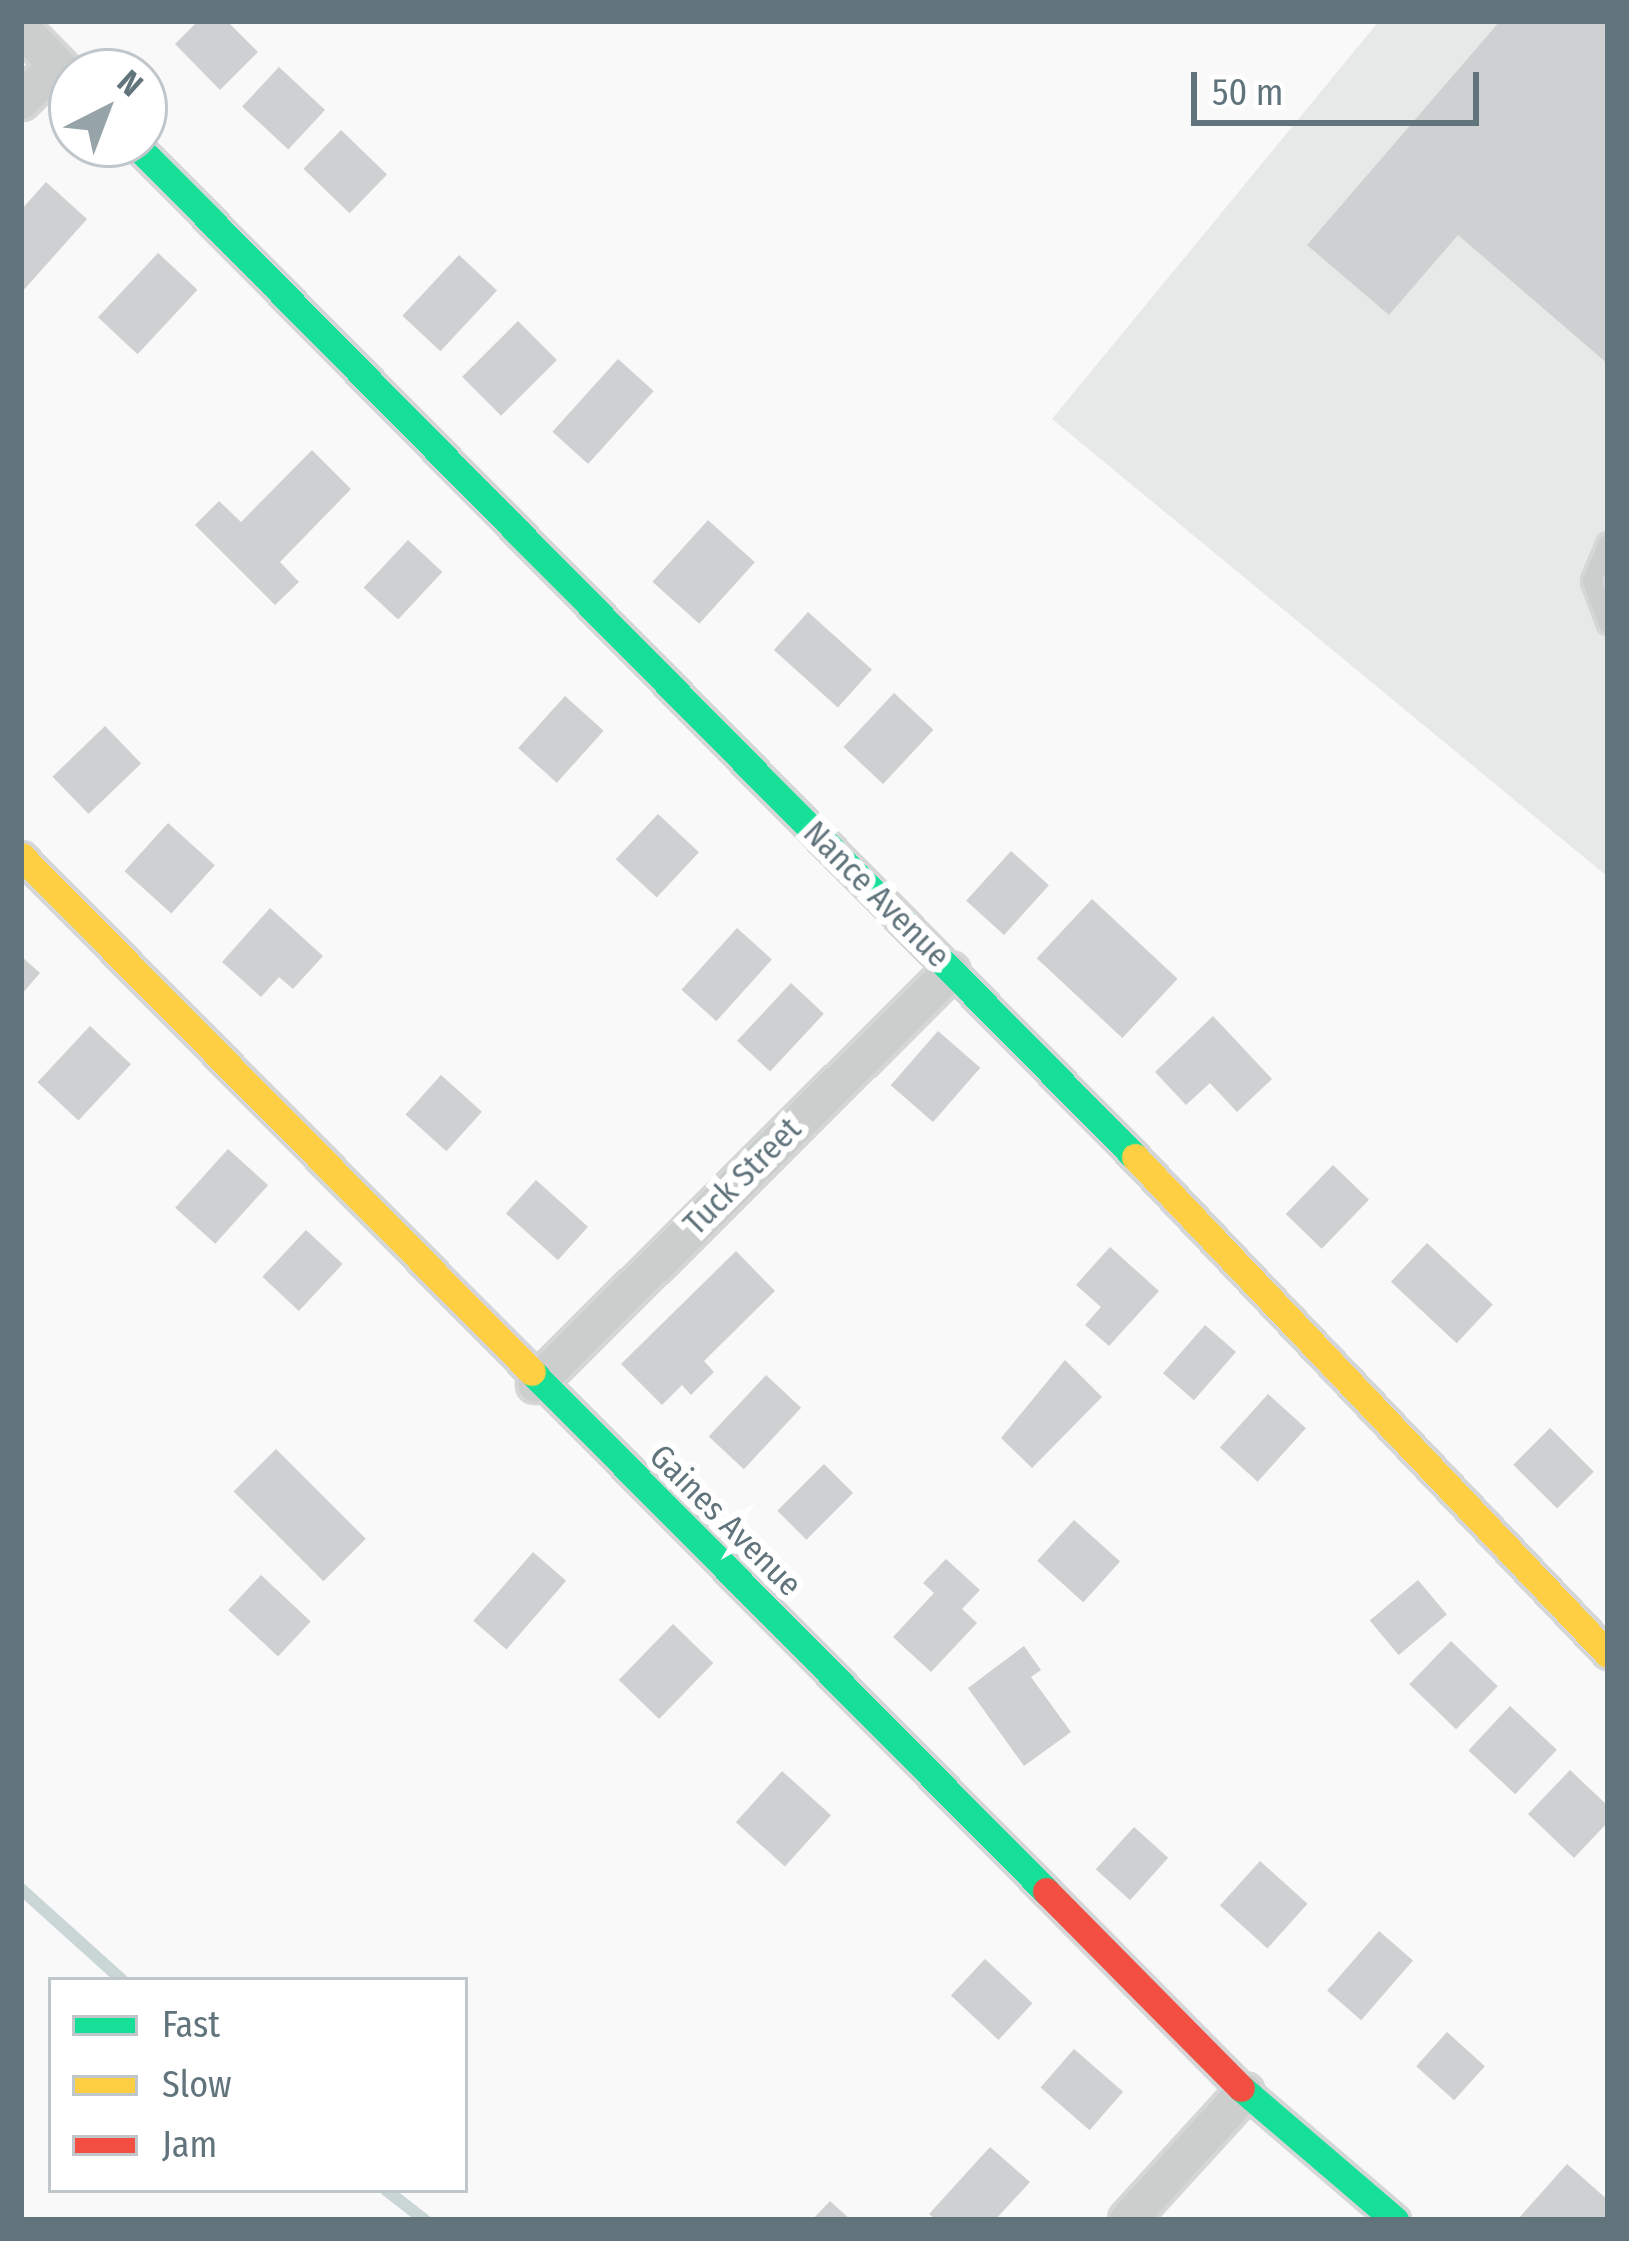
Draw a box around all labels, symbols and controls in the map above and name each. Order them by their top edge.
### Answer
north arrow [48,48,168,168]
scale bar [1197,48,1485,122]
text: N [109,62,151,105]
text: 50 m [1212,71,1283,115]
street label: Nance Avenue [795,814,957,976]
street label: Tuck Street [676,1110,810,1244]
street label: Gaines Avenue [641,1437,809,1605]
legend [48,1977,468,2193]
text: Fast [162,2003,220,2047]
text: Slow [162,2063,232,2107]
text: Jam [162,2123,217,2167]

